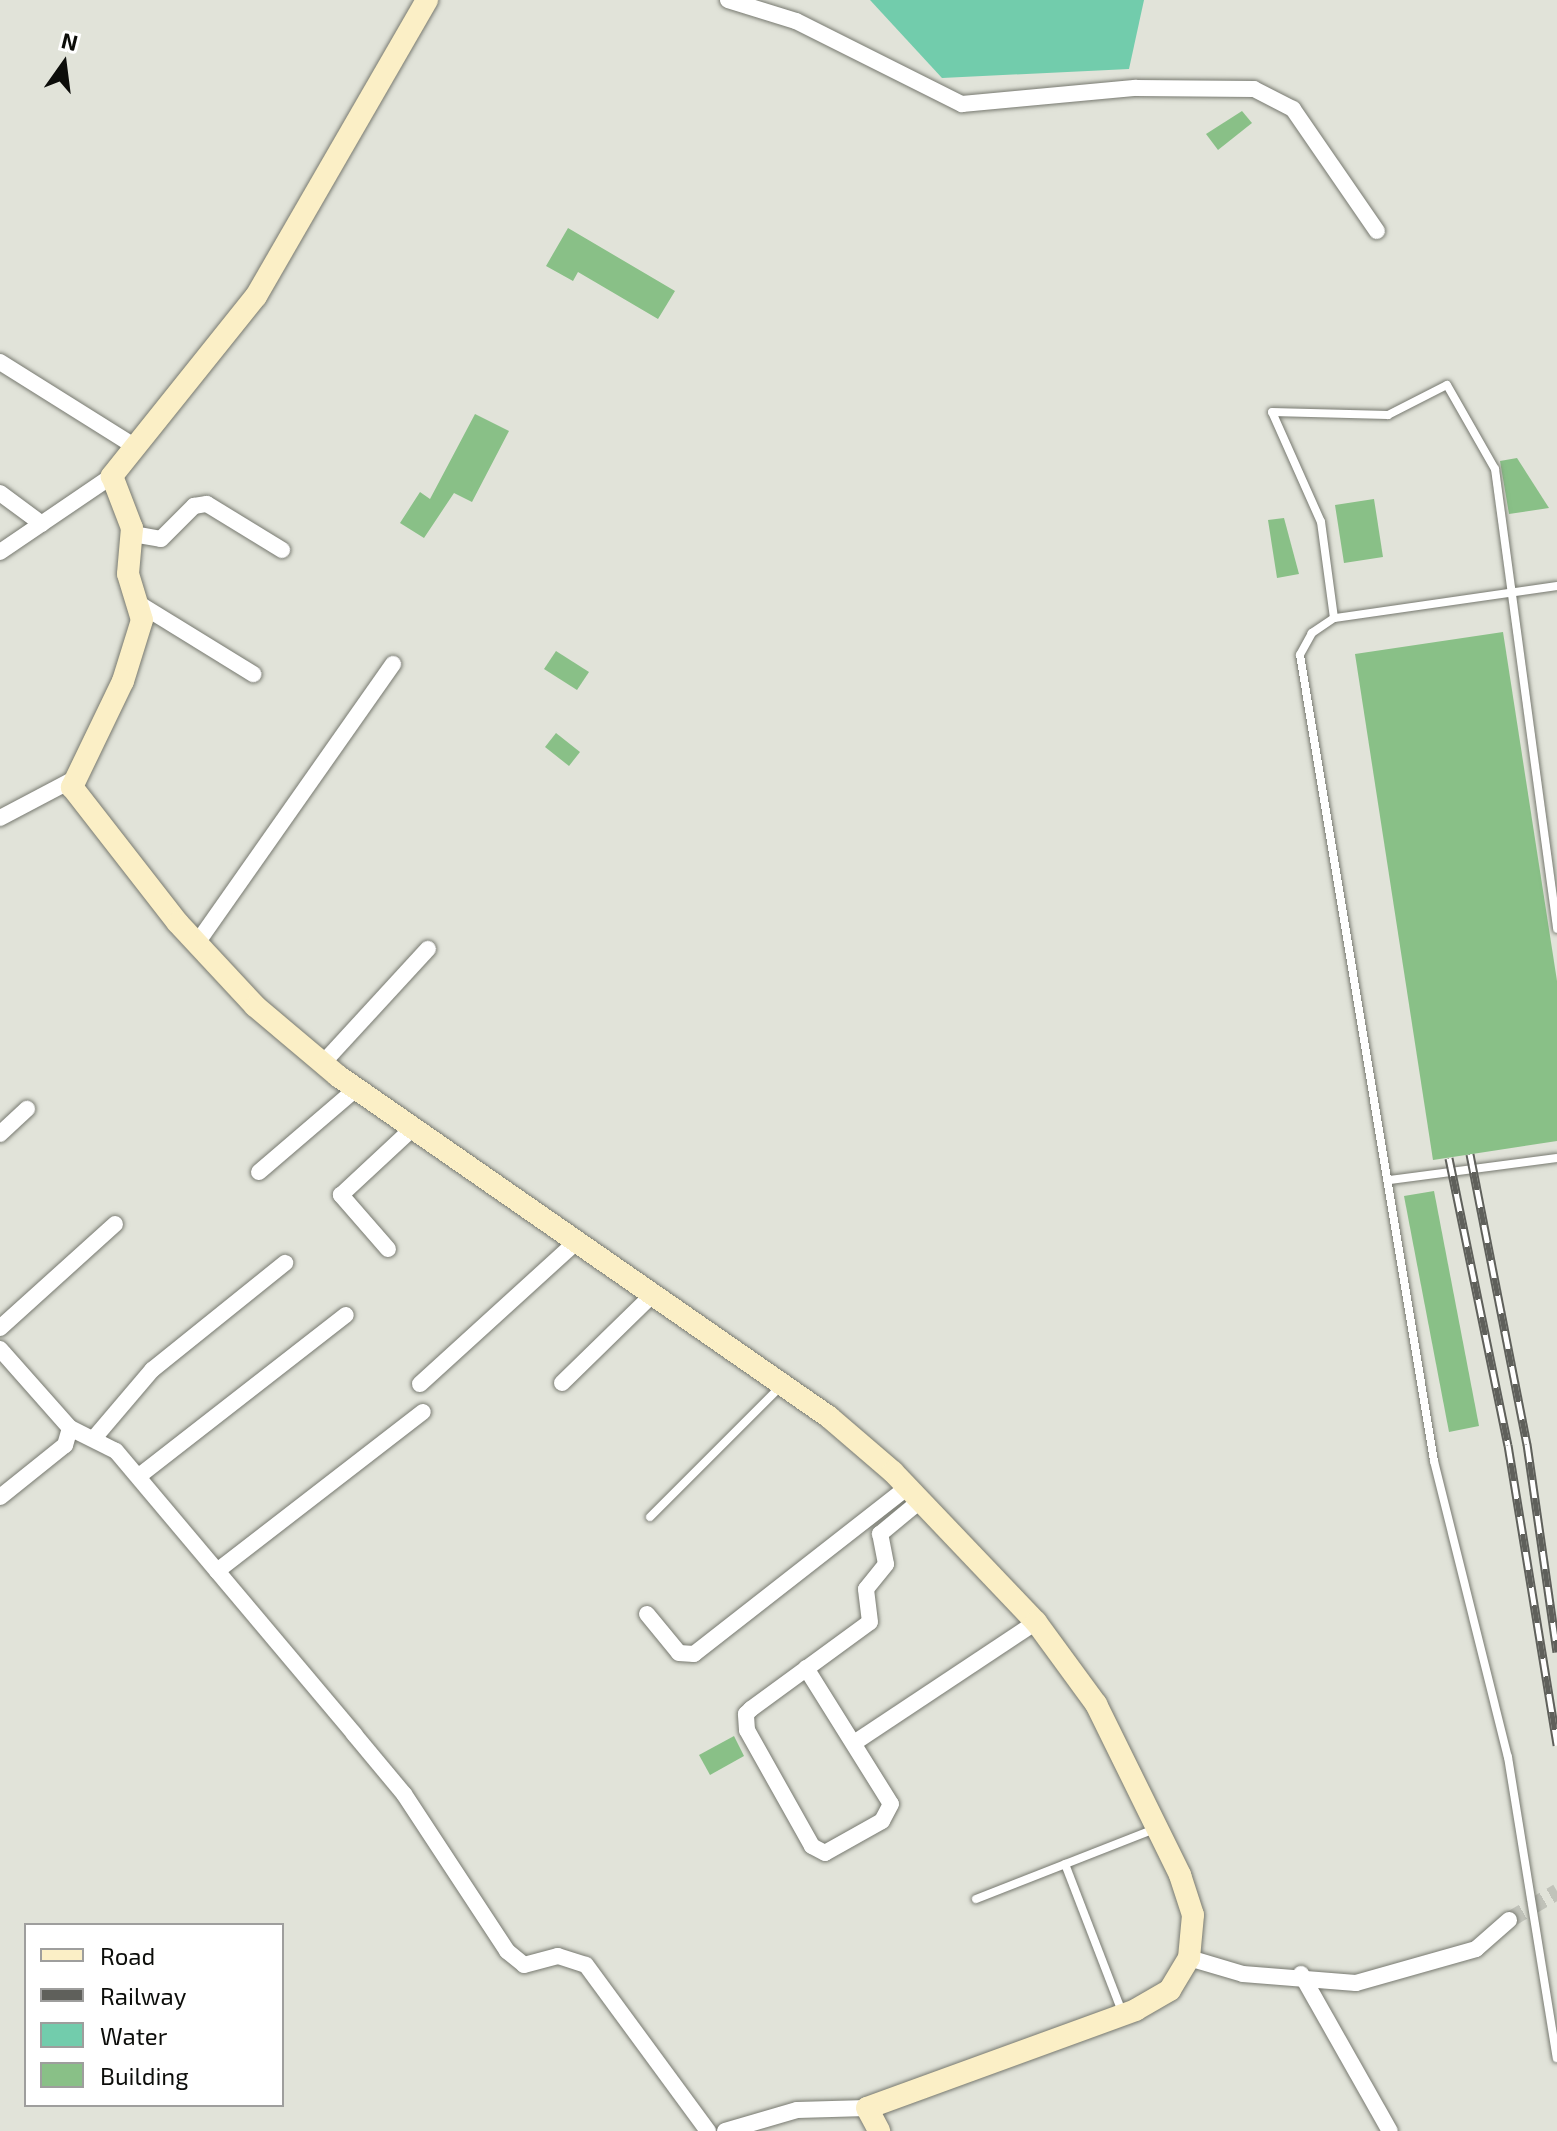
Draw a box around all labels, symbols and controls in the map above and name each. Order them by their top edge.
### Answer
north arrow [24,24,104,104]
text: N [59,26,81,55]
legend [24,1923,284,2107]
text: Road [100,1941,155,1970]
text: Railway [100,1981,186,2010]
text: Water [100,2021,167,2050]
text: Building [100,2061,189,2090]

